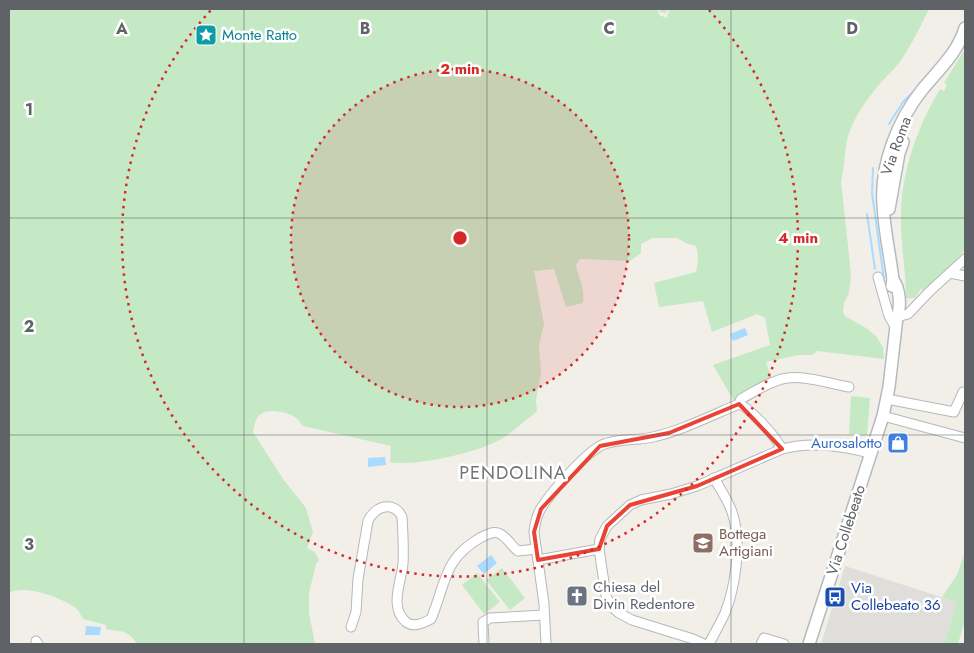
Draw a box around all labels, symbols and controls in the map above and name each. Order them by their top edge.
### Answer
text: A [115,17,128,40]
text: B [360,17,370,40]
text: C [603,17,615,40]
text: D [846,17,858,40]
place icon: Monte Ratto [194,23,218,47]
place label: Monte Ratto [222,24,297,46]
text: 2 min [440,58,480,80]
text: 1 [25,98,33,121]
street label: Via Roma [875,114,917,178]
text: 4 min [778,227,818,249]
centre of rings [451,229,469,247]
text: 2 [24,315,34,338]
shop icon: Aurosalotto [886,431,910,455]
place label: Aurosalotto [811,432,882,454]
district label: PENDOLINA [459,460,567,486]
street label: Via Collebeato [821,482,871,578]
place label: Bottega Artigiani [719,523,773,562]
school or university icon: Bottega Artigiani [691,531,715,555]
text: 3 [24,533,34,556]
place label: Chiesa del Divin Redentore [593,576,695,615]
place label: Via Collebeato 36 [851,577,941,616]
church icon: Chiesa del Divin Redentore [565,584,589,608]
bus stop icon: Via Collebeato 36 [823,585,847,609]

